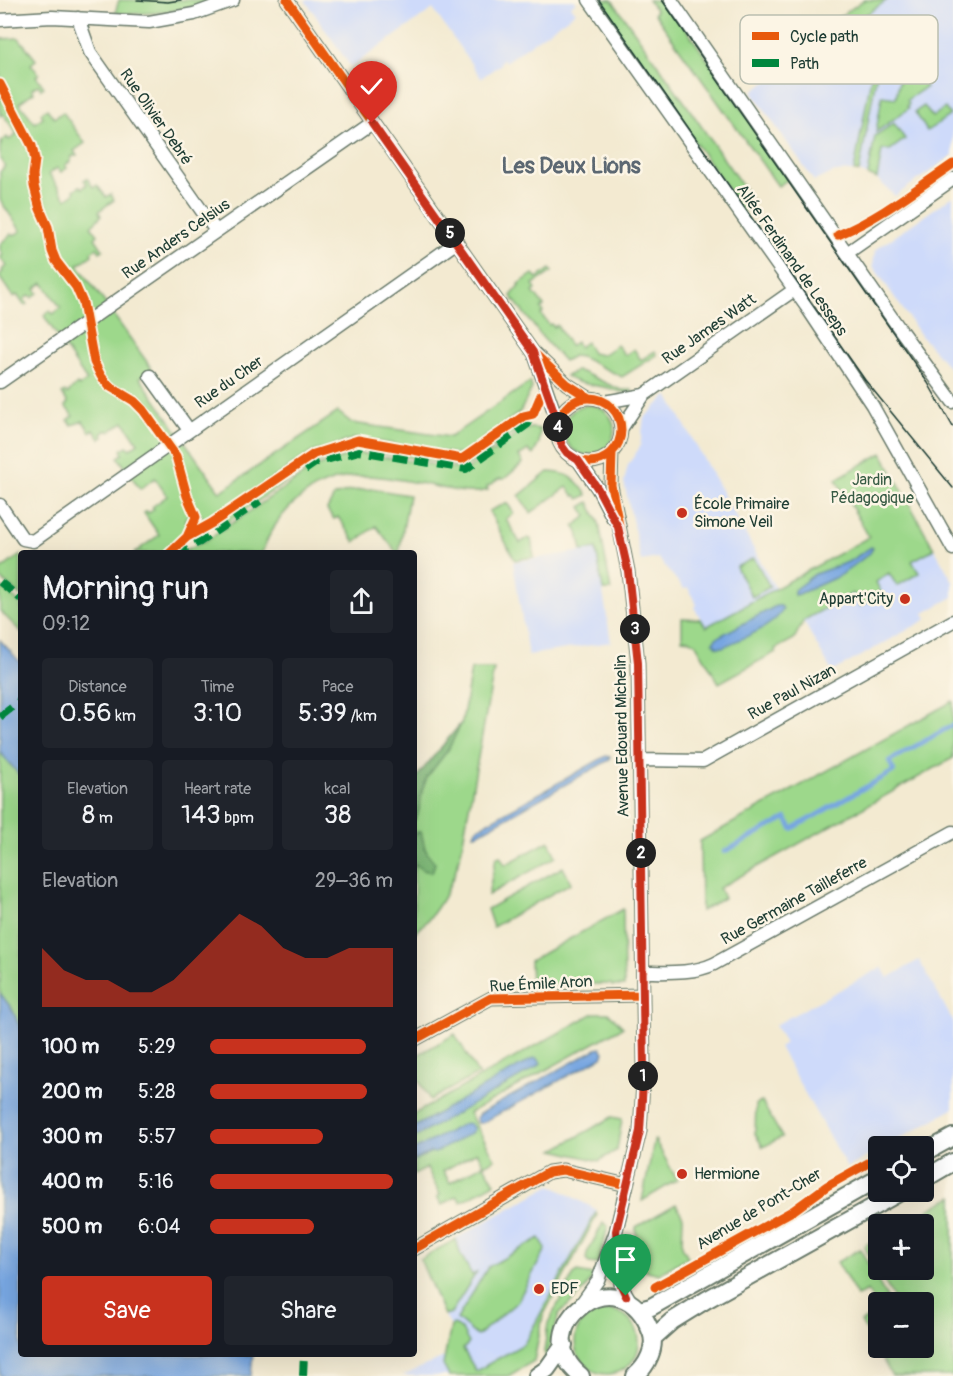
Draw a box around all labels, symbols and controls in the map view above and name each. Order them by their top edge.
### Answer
legend [740,15,938,84]
text: Cycle path [790,27,858,47]
text: Path [790,54,819,74]
pin [346,61,397,123]
street label: Rue Olivier Debré [115,65,197,169]
icon: check [355,70,388,103]
district label: Les Deux Lions [501,152,641,180]
street label: Allée Ferdinand de Lesseps [732,180,852,340]
street label: Rue Anders Celsius [118,194,234,284]
pin: 5 [435,218,465,248]
text: 5 [446,223,454,243]
street label: Rue James Watt [658,289,760,369]
street label: Rue du Cher [191,351,267,413]
pin: 4 [543,412,573,442]
text: 4 [553,417,563,437]
park label: Jardin Pédagogique [830,470,914,508]
place label: École Primaire Simone Veil [694,494,789,532]
marker: École Primaire Simone Veil [675,506,689,520]
text: Morning run [42,568,209,609]
button: share [330,570,393,633]
place label: Appart'City [819,589,893,609]
marker: Appart'City [898,592,912,606]
text: 09:12 [42,611,90,636]
pin: 3 [620,614,650,644]
text: 3 [631,619,639,639]
street label: Avenue Edouard Michelin [611,654,633,818]
street label: Rue Paul Nizan [745,660,839,724]
text: Distance [68,677,127,697]
text: Time [201,677,234,697]
text: Pace [322,677,353,697]
text: 0.56 [59,697,112,729]
text: 3:10 [193,697,242,729]
text: 5:39 [298,697,347,729]
text: km [112,706,136,726]
text: /km [347,706,377,726]
text: Elevation [67,779,128,799]
text: Heart rate [184,779,251,799]
text: kcal [324,779,351,799]
text: 8 [82,799,95,831]
text: 143 [181,799,221,831]
text: 38 [324,799,351,831]
text: m [95,808,113,828]
text: bpm [221,808,254,828]
pin: 2 [626,838,656,868]
text: 2 [637,843,645,863]
street label: Rue Germaine Tailleferre [718,853,871,949]
text: Elevation [42,868,118,893]
text: 29–36 m [315,868,393,893]
street label: Rue Émile Aron [489,971,593,997]
text: 100 m [42,1034,99,1059]
text: 5:29 [138,1034,176,1059]
pin: 1 [628,1061,658,1091]
text: 1 [640,1066,646,1086]
text: 200 m [42,1079,103,1104]
text: 5:28 [138,1079,175,1104]
text: 300 m [42,1124,103,1149]
text: 5:57 [138,1124,176,1149]
map controls [868,1136,934,1358]
button: locate [868,1136,934,1202]
street label: Avenue de Pont-Cher [693,1164,825,1254]
place label: Hermione [694,1164,760,1184]
marker: Hermione [675,1167,689,1181]
text: 400 m [42,1169,103,1194]
text: 5:16 [138,1169,174,1194]
text: 500 m [42,1214,102,1239]
text: 6:04 [138,1214,180,1239]
button: + [868,1214,934,1280]
pin [600,1234,651,1296]
icon: arrive [609,1243,642,1276]
button: Save [42,1276,212,1345]
button: Share [224,1276,393,1345]
place label: EDF [551,1279,579,1299]
marker: EDF [532,1282,546,1296]
button: − [868,1292,934,1358]

